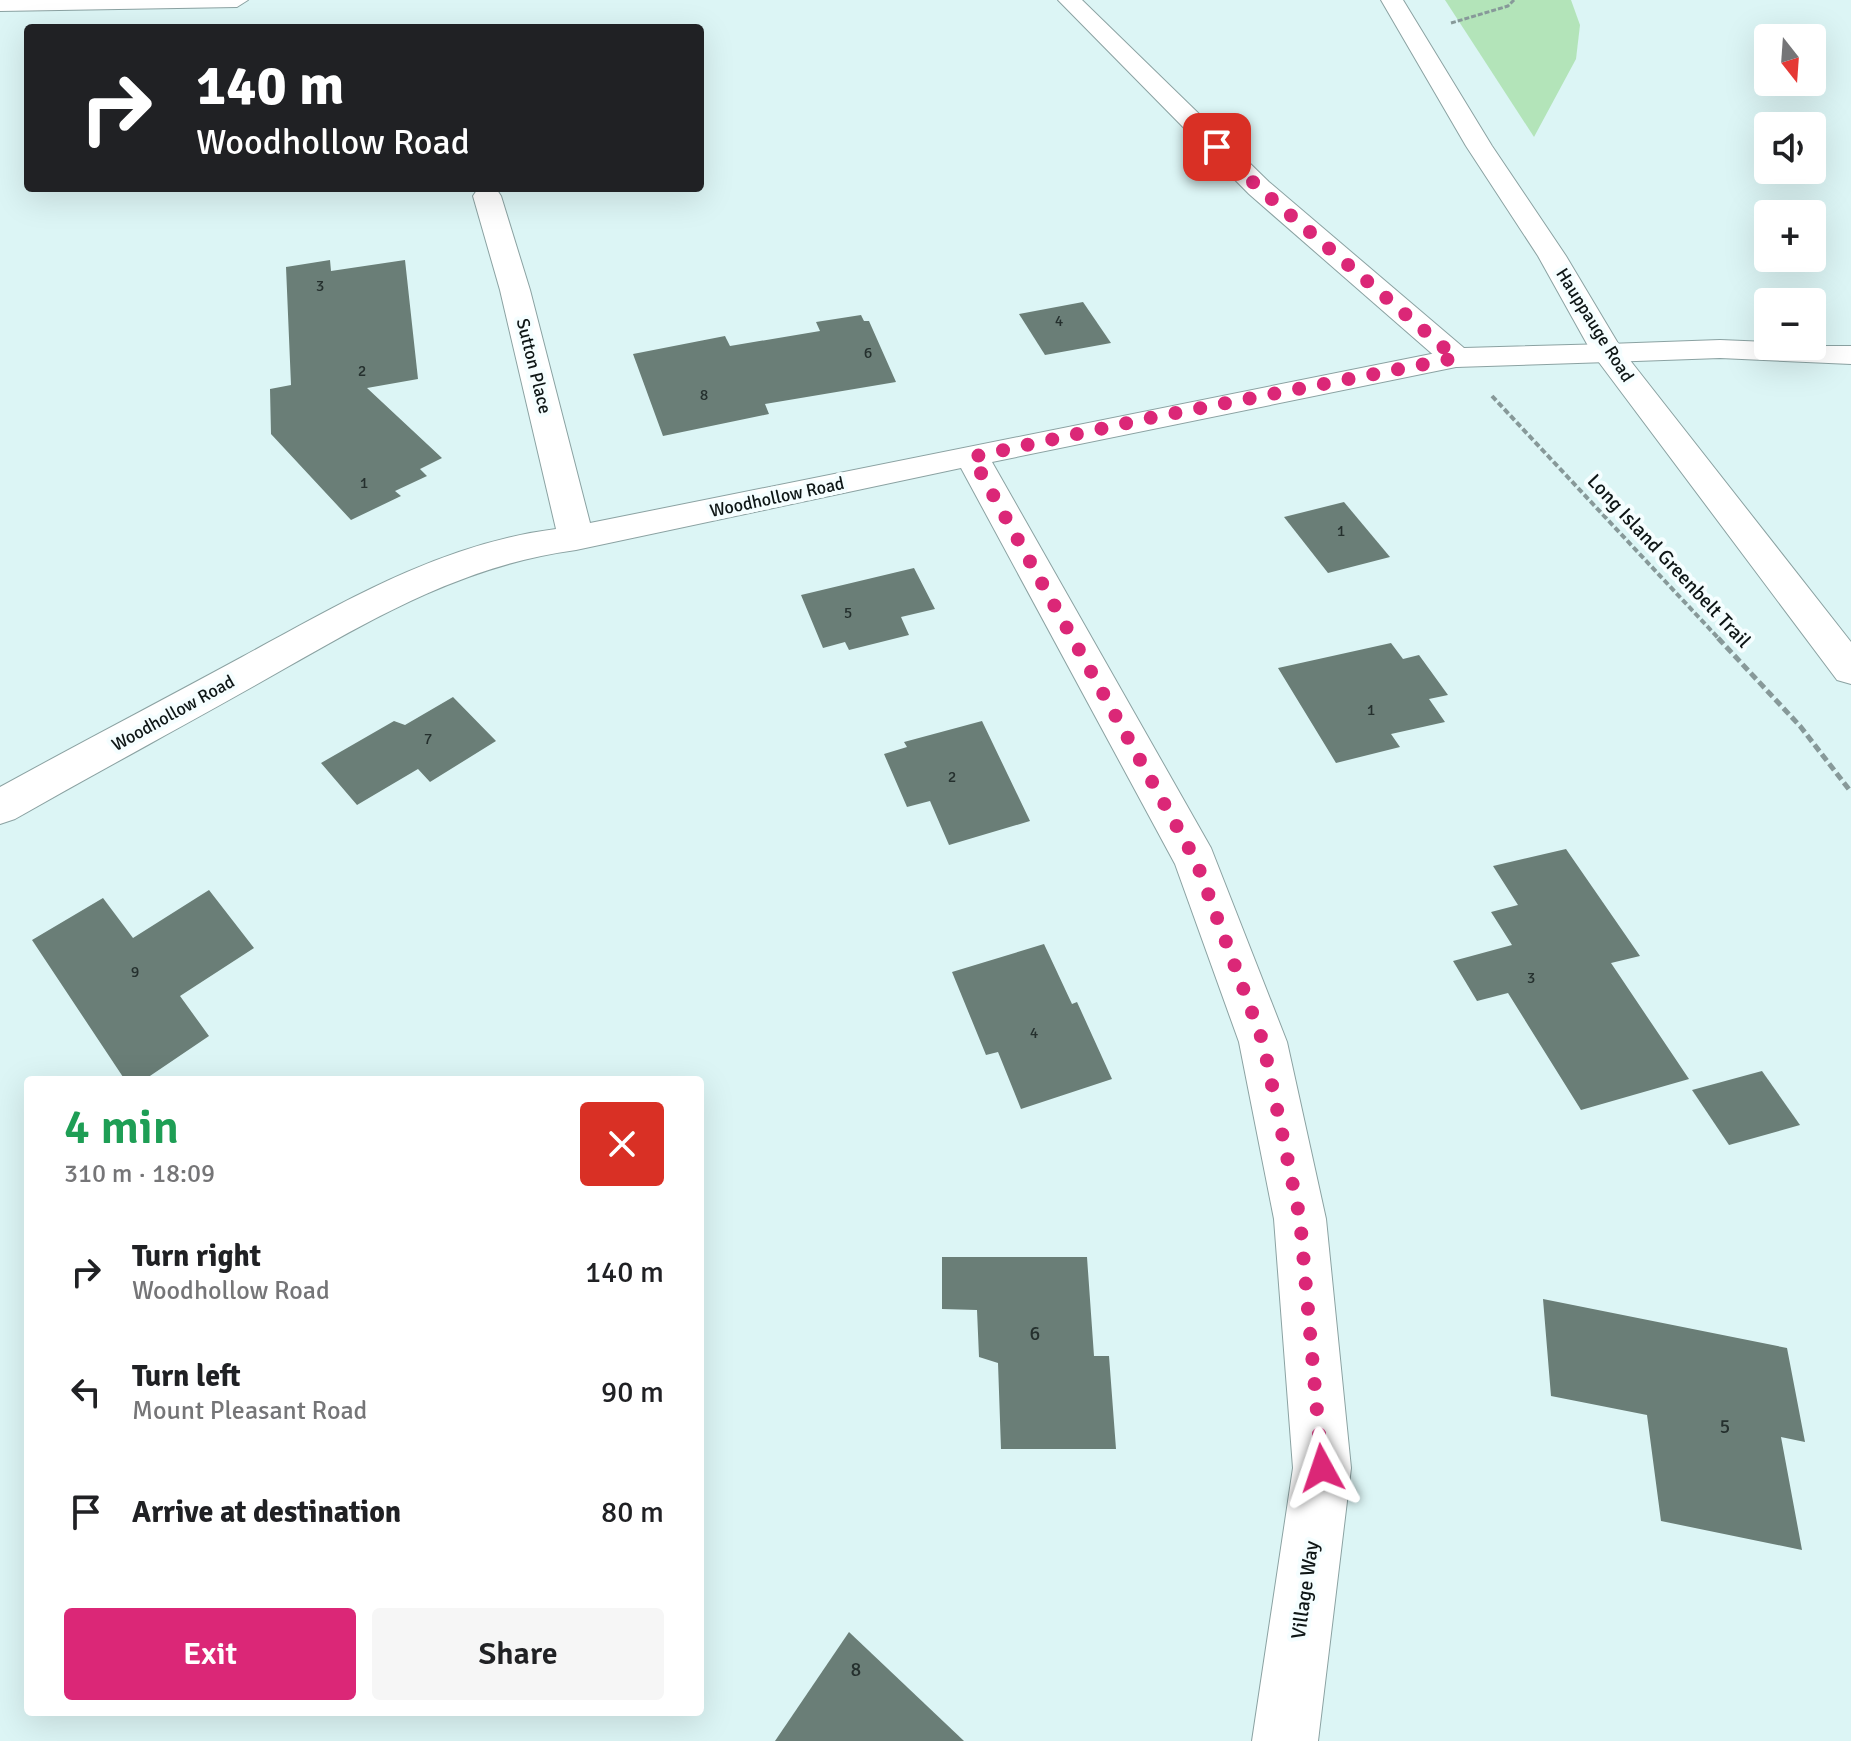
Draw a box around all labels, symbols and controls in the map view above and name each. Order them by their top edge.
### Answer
north arrow [1754,24,1826,96]
map controls [1754,24,1826,360]
text: 140 m [196,51,344,120]
icon: right [64,56,168,160]
button: sound [1754,112,1826,184]
pin [1183,113,1251,181]
text: Woodhollow Road [196,120,470,165]
icon: arrive [1195,125,1239,169]
button: + [1754,200,1826,272]
street label: Hauppauge Road [1551,264,1639,386]
house number: 3 [316,276,324,296]
button: − [1754,288,1826,360]
house number: 4 [1055,311,1064,331]
street label: Sutton Place [512,316,556,416]
house number: 6 [864,343,872,363]
house number: 2 [358,361,366,381]
house number: 8 [700,385,708,405]
street label: Long Island Greenbelt Trail [1582,469,1756,653]
street label: Woodhollow Road [708,472,846,522]
house number: 1 [360,473,368,493]
house number: 1 [1337,521,1345,541]
house number: 5 [844,603,852,623]
street label: Woodhollow Road [108,670,238,756]
house number: 1 [1367,700,1375,720]
house number: 7 [424,729,432,749]
house number: 2 [948,767,956,787]
house number: 9 [131,962,139,982]
house number: 3 [1527,968,1535,988]
house number: 4 [1030,1023,1039,1043]
text: 4 min [64,1098,179,1157]
button: close [580,1102,664,1186]
text: 310 m · 18:09 [64,1158,215,1190]
text: Turn right [132,1238,261,1275]
icon: right [64,1250,108,1294]
text: 140 m [585,1254,664,1291]
text: Woodhollow Road [132,1275,330,1307]
house number: 6 [1030,1321,1040,1346]
text: Turn left [132,1358,241,1395]
icon: left [64,1370,108,1414]
text: 90 m [601,1374,664,1411]
text: Mount Pleasant Road [132,1395,367,1427]
house number: 5 [1720,1414,1730,1439]
position arrow [1280,1426,1364,1510]
icon: arrive [64,1490,108,1534]
text: Arrive at destination [132,1494,401,1531]
text: 80 m [601,1494,664,1531]
street label: Village Way [1286,1539,1324,1641]
button: Exit [64,1608,356,1700]
button: Share [372,1608,664,1700]
house number: 8 [851,1657,861,1682]

